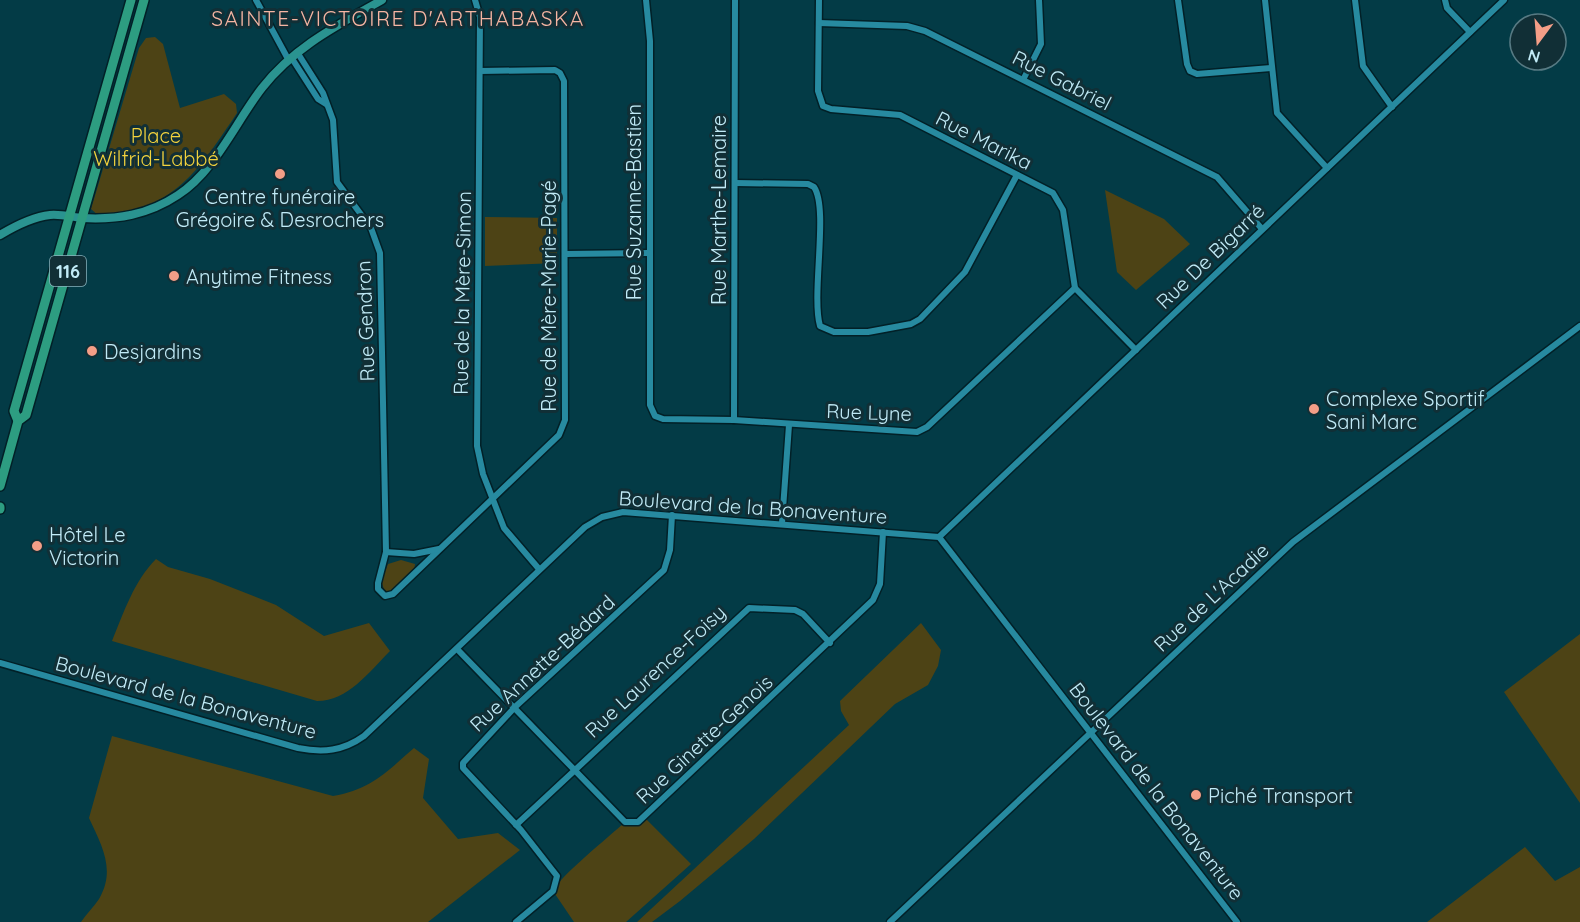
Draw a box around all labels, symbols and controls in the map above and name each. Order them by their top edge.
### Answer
district label: SAINTE-VICTOIRE D'ARTHABASKA [211,5,585,31]
north arrow [1508,12,1568,72]
street label: Rue Gabriel [1008,44,1116,116]
text: N [1525,45,1542,68]
street label: Rue Suzanne-Bastien [621,104,646,300]
street label: Rue Marika [932,105,1036,175]
street label: Rue Marthe-Lemaire [706,115,731,305]
park label: Place Wilfrid-Labbé [93,123,219,171]
marker: Centre funéraire Grégoire & Desrochers [273,167,287,181]
street label: Rue de Mère-Marie-Pagé [536,180,561,412]
place label: Centre funéraire Grégoire & Desrochers [176,184,384,232]
street label: Rue de la Mère-Simon [448,191,476,395]
street label: Rue De Bigarré [1151,198,1269,314]
road number: 116 [50,256,86,286]
street label: Rue Gendron [350,260,380,382]
place label: Anytime Fitness [186,264,332,289]
marker: Anytime Fitness [167,269,181,283]
place label: Desjardins [104,339,201,364]
marker: Desjardins [85,344,99,358]
place label: Complexe Sportif Sani Marc [1326,386,1485,434]
street label: Rue Lyne [826,398,912,426]
marker: Complexe Sportif Sani Marc [1307,402,1321,416]
street label: Boulevard de la Bonaventure [618,485,888,529]
place label: Hôtel Le Victorin [49,522,125,570]
street label: Rue de L'Acadie [1148,537,1274,657]
marker: Hôtel Le Victorin [30,539,44,553]
street label: Rue Annette-Bédard [464,589,620,737]
street label: Rue Laurence-Foisy [580,599,730,743]
street label: Boulevard de la Bonaventure [53,650,319,744]
street label: Rue Ginette-Genois [631,669,777,809]
street label: Boulevard de la Bonaventure [1064,677,1250,905]
place label: Piché Transport [1208,783,1353,808]
marker: Piché Transport [1189,788,1203,802]

